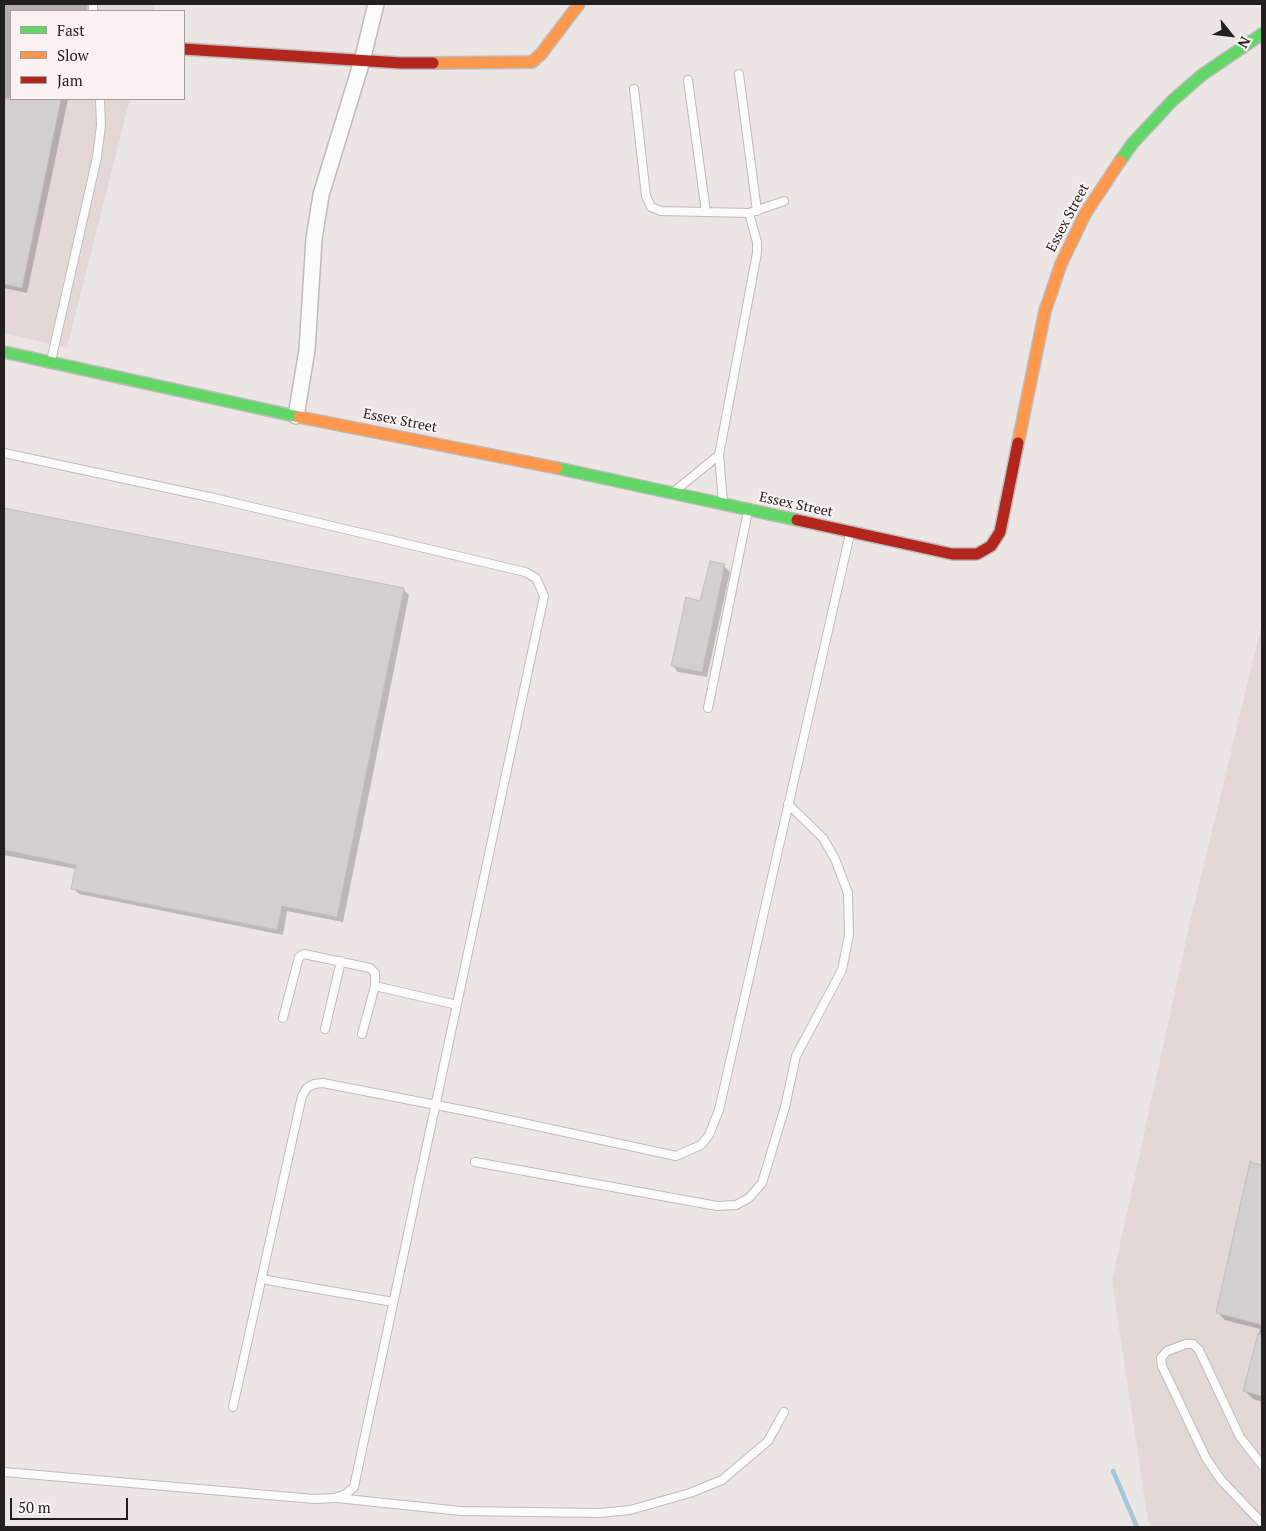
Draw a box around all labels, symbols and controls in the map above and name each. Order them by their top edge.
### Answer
legend [10,10,185,100]
north arrow [1206,10,1256,60]
text: Fast [57,20,85,40]
text: N [1234,33,1255,52]
text: Slow [57,45,89,65]
text: Jam [57,70,83,90]
street label: Essex Street [1043,181,1093,255]
street label: Essex Street [362,406,438,436]
street label: Essex Street [758,489,834,521]
scale bar [12,1488,130,1520]
text: 50 m [18,1497,51,1517]

